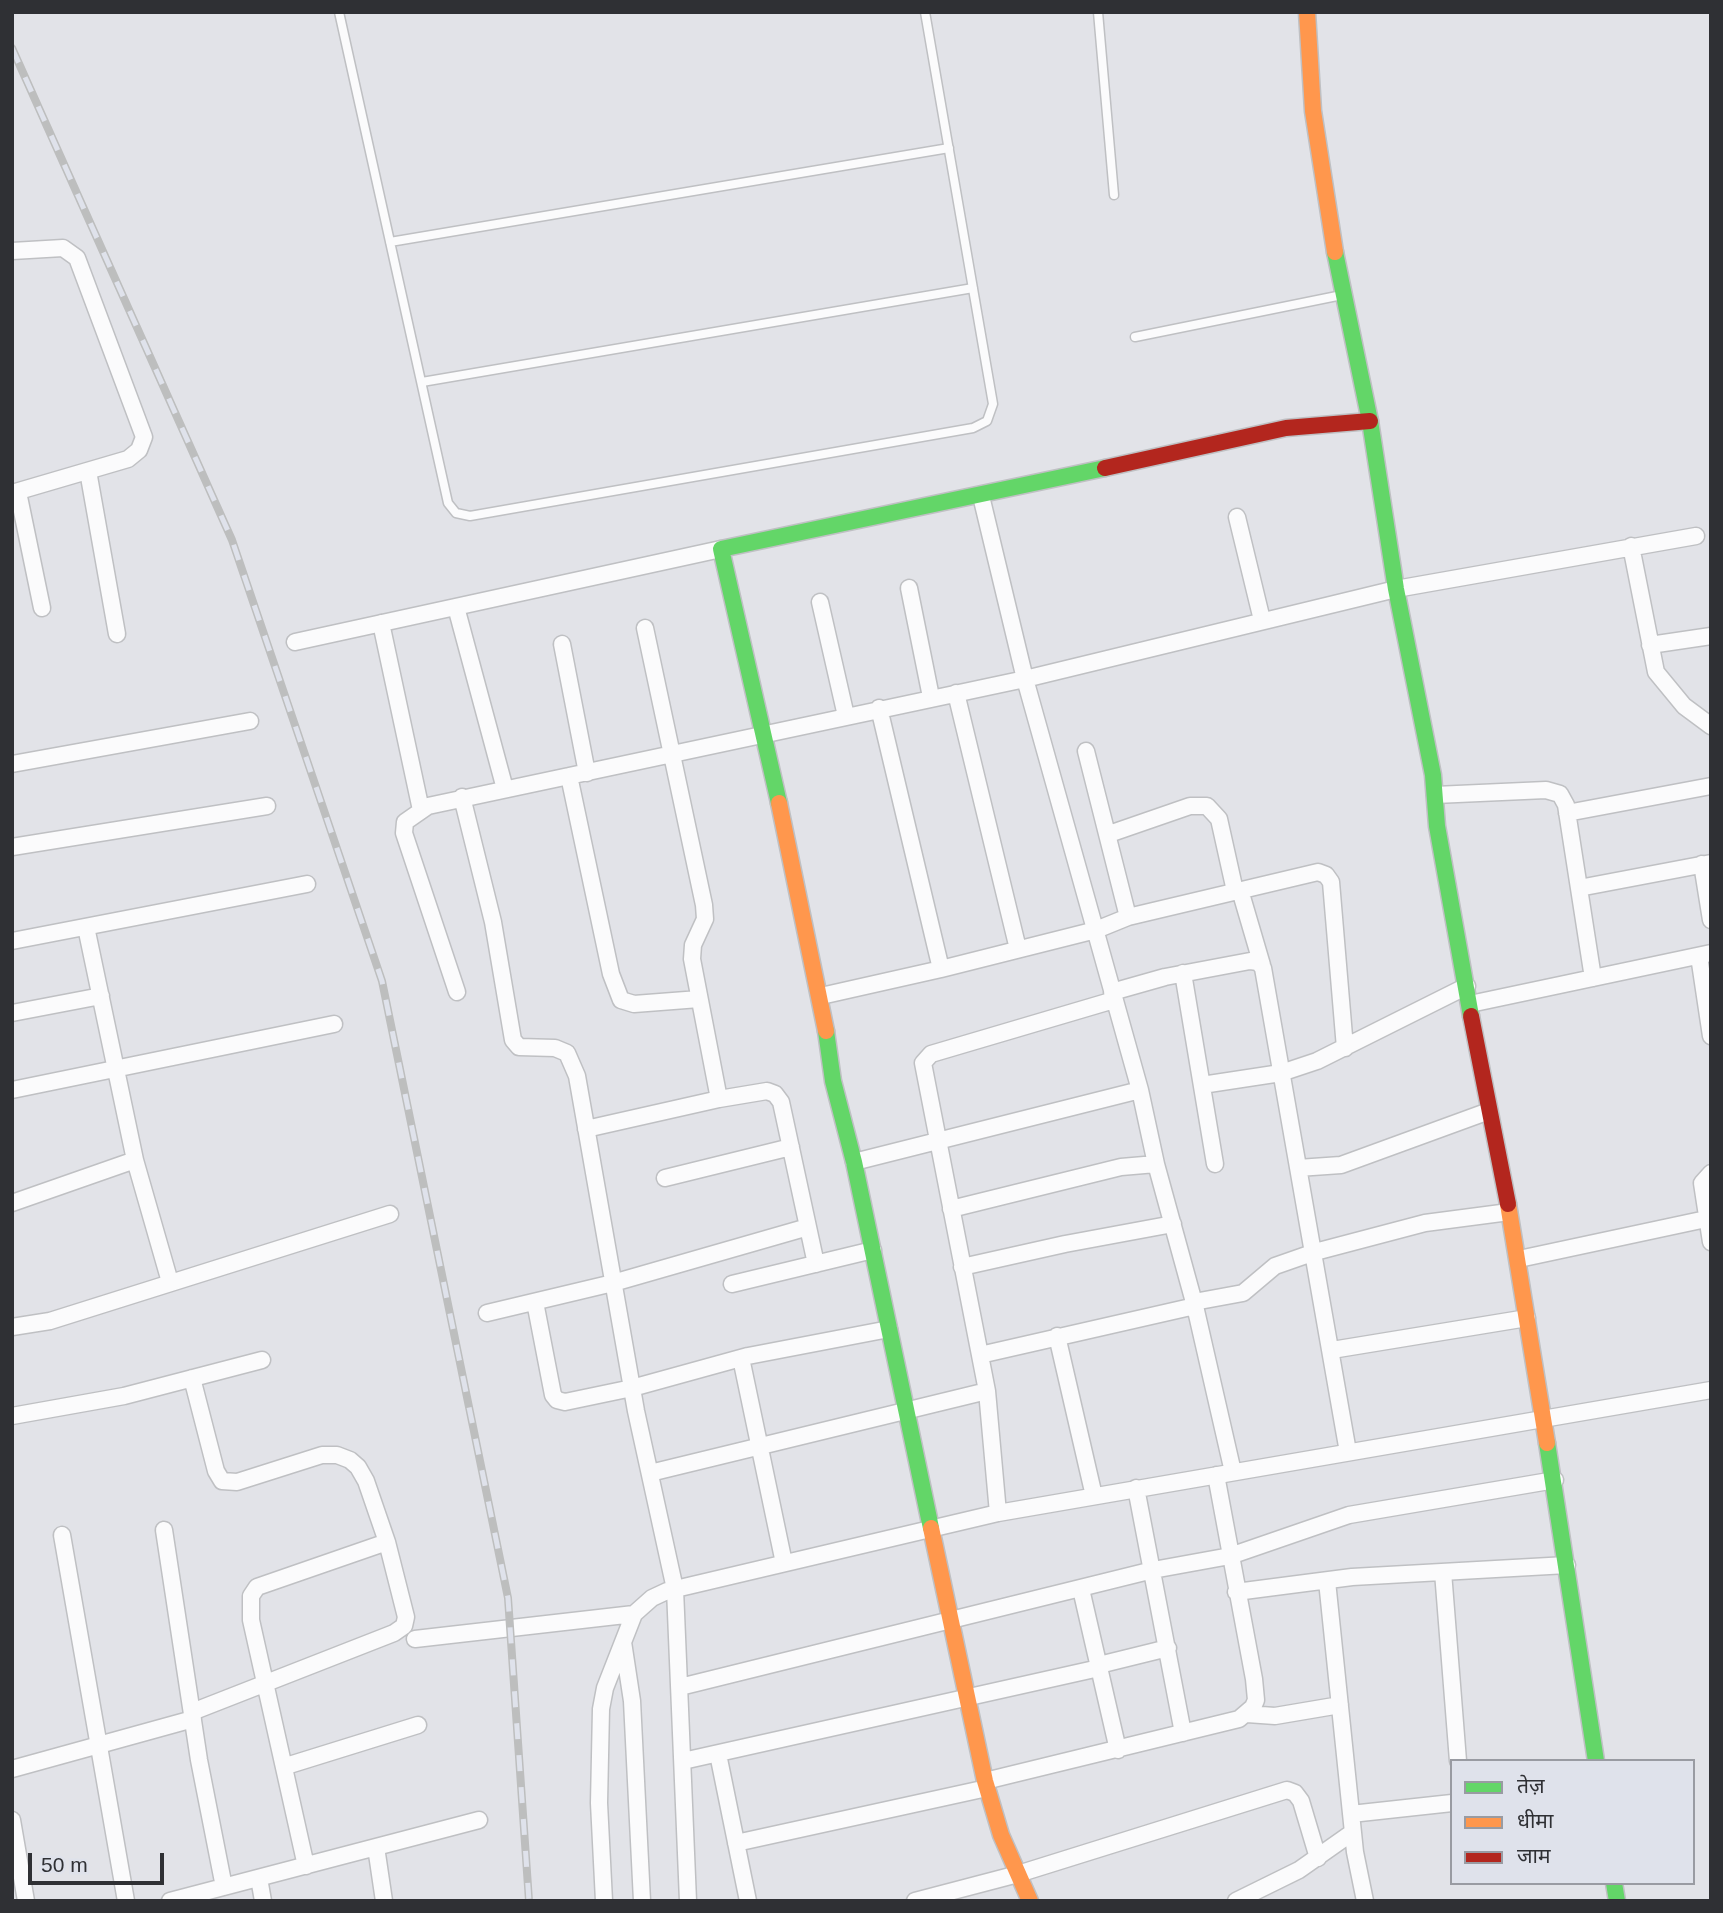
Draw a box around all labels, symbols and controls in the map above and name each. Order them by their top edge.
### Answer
legend [1450,1759,1695,1885]
text: तेज़ [1517,1774,1545,1797]
text: धीमा [1517,1809,1553,1832]
scale bar [32,1840,168,1884]
text: जाम [1517,1844,1551,1867]
text: 50 m [41,1853,88,1876]

